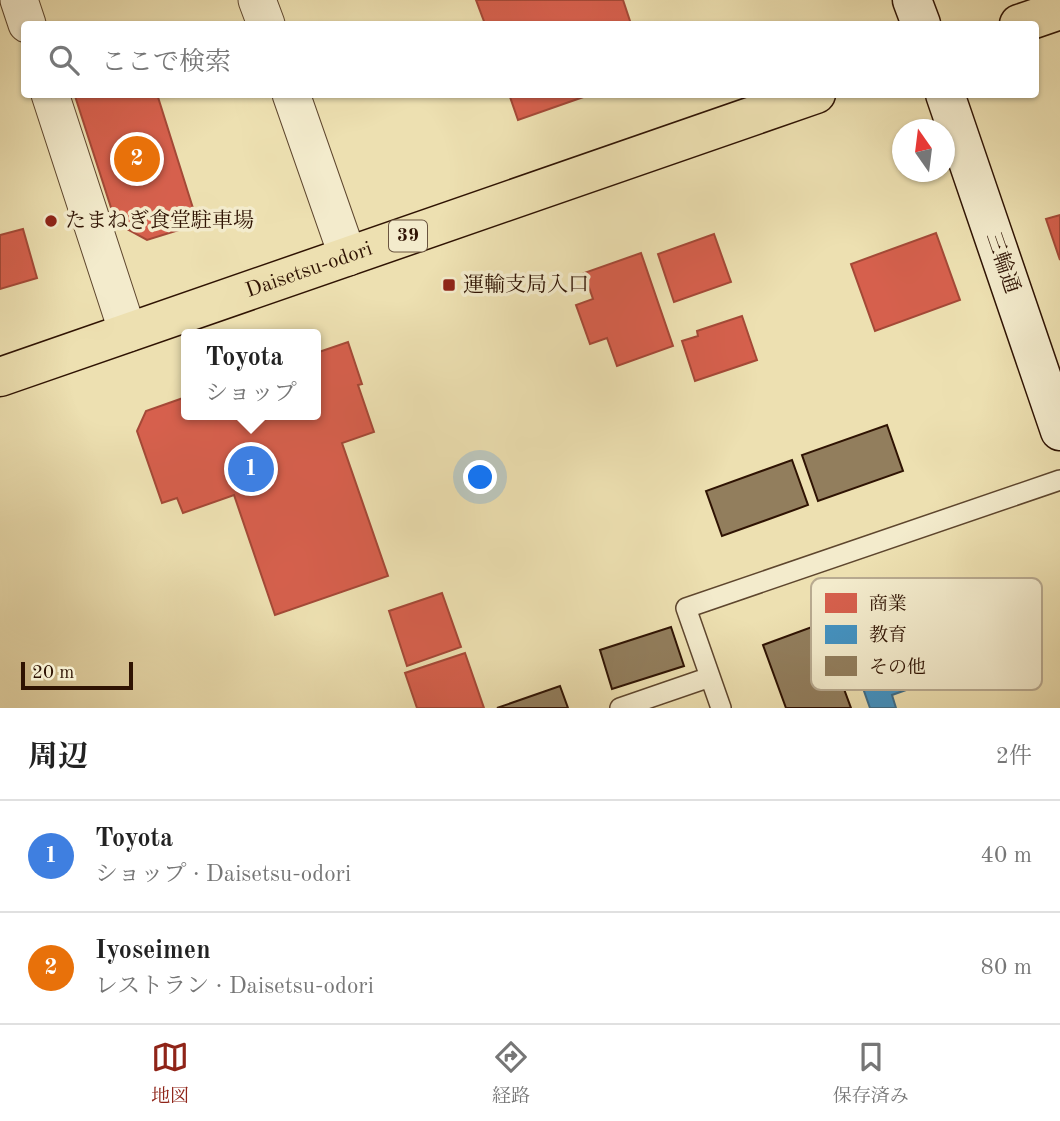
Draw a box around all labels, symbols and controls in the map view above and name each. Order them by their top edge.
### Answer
search box [21,21,1039,98]
icon: search [45,41,83,79]
text: ここで検索 [101,50,231,76]
north arrow [892,119,955,182]
pin: 2 [114,133,160,185]
place label: たまねぎ食堂駐車場 [65,209,254,232]
marker: たまねぎ食堂駐車場 [43,213,59,229]
road number: 39 [389,220,427,252]
street label: 三輪通 [982,229,1024,296]
street label: Daisetsu-odori [243,238,375,302]
place label: 運輸支局入口 [463,273,589,296]
marker: 運輸支局入口 [441,277,457,293]
popup [181,329,321,420]
text: Toyota [205,345,283,371]
text: ショップ [205,382,297,405]
pin: 1 [228,443,274,495]
your location [463,460,497,494]
legend [811,578,1042,690]
text: 商業 [869,594,907,615]
text: 教育 [869,625,907,646]
text: その他 [869,657,926,678]
scale bar [21,659,133,691]
text: 20 m [32,664,74,683]
text: 周辺 [28,743,88,773]
text: 2件 [996,745,1032,768]
text: Toyota [95,826,173,852]
text: 1 [44,844,58,867]
text: 40 m [981,844,1032,867]
text: ショップ · Daisetsu-odori [95,863,351,886]
text: Iyoseimen [95,938,211,964]
text: 2 [44,956,58,979]
text: 80 m [981,956,1032,979]
text: レストラン · Daisetsu-odori [95,975,374,998]
tab: 地図 [151,1038,189,1109]
tab: 経路 [492,1038,530,1109]
tab: 保存済み [833,1038,909,1109]

